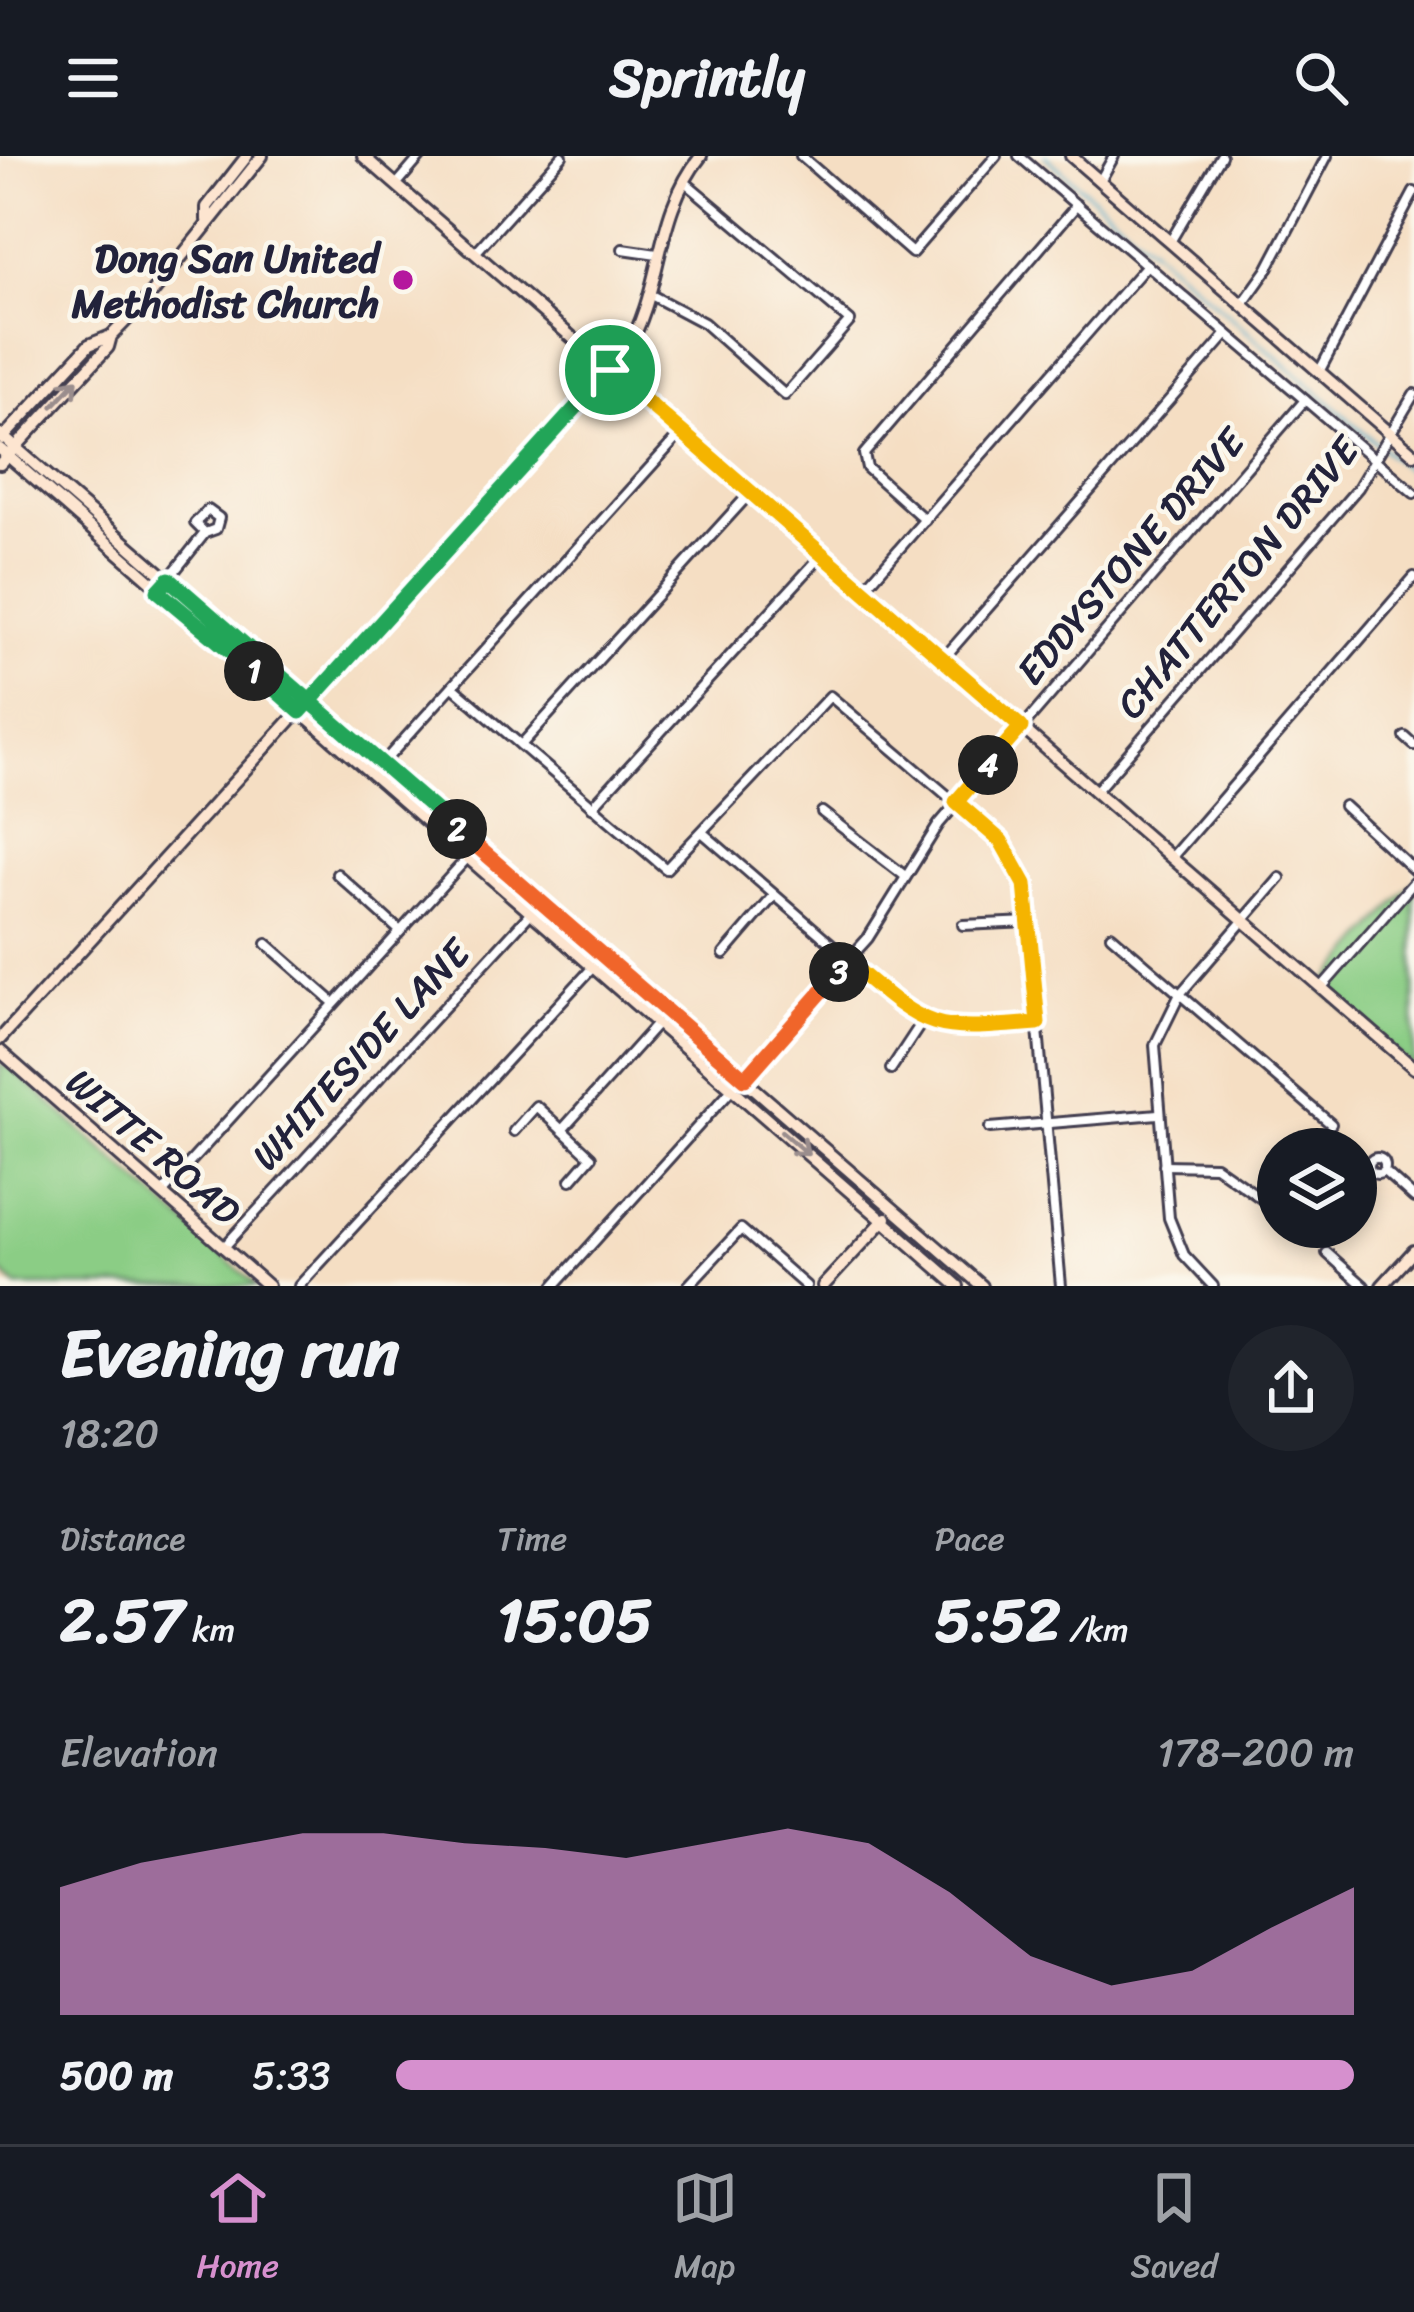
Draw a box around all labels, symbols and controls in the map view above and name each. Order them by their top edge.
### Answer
text: Sprintly [609,30,805,126]
icon: menu [60,45,126,111]
icon: search [1288,45,1354,111]
place label: Dong San United Methodist Church [71,224,382,338]
marker: Dong San United Methodist Church [390,267,416,293]
pin [559,319,661,421]
icon: arrive [577,337,643,403]
one-way arrow [51,378,78,408]
street label: EDDYSTONE DRIVE [998,410,1264,701]
street label: CHATTERTON DRIVE [1098,418,1379,735]
pin: 1 [224,641,284,701]
text: 1 [247,642,261,700]
pin: 4 [958,735,1018,795]
text: 4 [978,736,998,794]
pin: 2 [427,799,487,859]
text: 2 [447,800,467,858]
street label: WHITESIDE LANE [234,920,489,1187]
pin: 3 [809,942,869,1002]
text: 3 [830,943,848,1001]
street label: WITTE ROAD [50,1050,258,1243]
one-way arrow [779,1128,809,1156]
map controls [1257,1128,1377,1248]
button: layers [1257,1128,1377,1248]
text: Evening run [60,1295,400,1412]
button: share [1228,1325,1354,1451]
text: 18:20 [60,1399,159,1468]
text: Distance [60,1510,185,1568]
text: Time [497,1510,567,1568]
text: Pace [935,1510,1005,1568]
text: 2.57 [60,1568,184,1674]
text: 15:05 [497,1568,652,1674]
text: 5:52 [935,1568,1061,1674]
text: km [184,1601,235,1659]
text: /km [1061,1601,1129,1659]
text: Elevation [60,1718,218,1787]
text: 178–200 m [1157,1718,1354,1787]
text: 500 m [60,2041,173,2110]
text: 5:33 [252,2041,330,2110]
tab: Home [196,2165,279,2295]
tab: Map [672,2165,738,2295]
tab: Saved [1131,2165,1218,2295]

